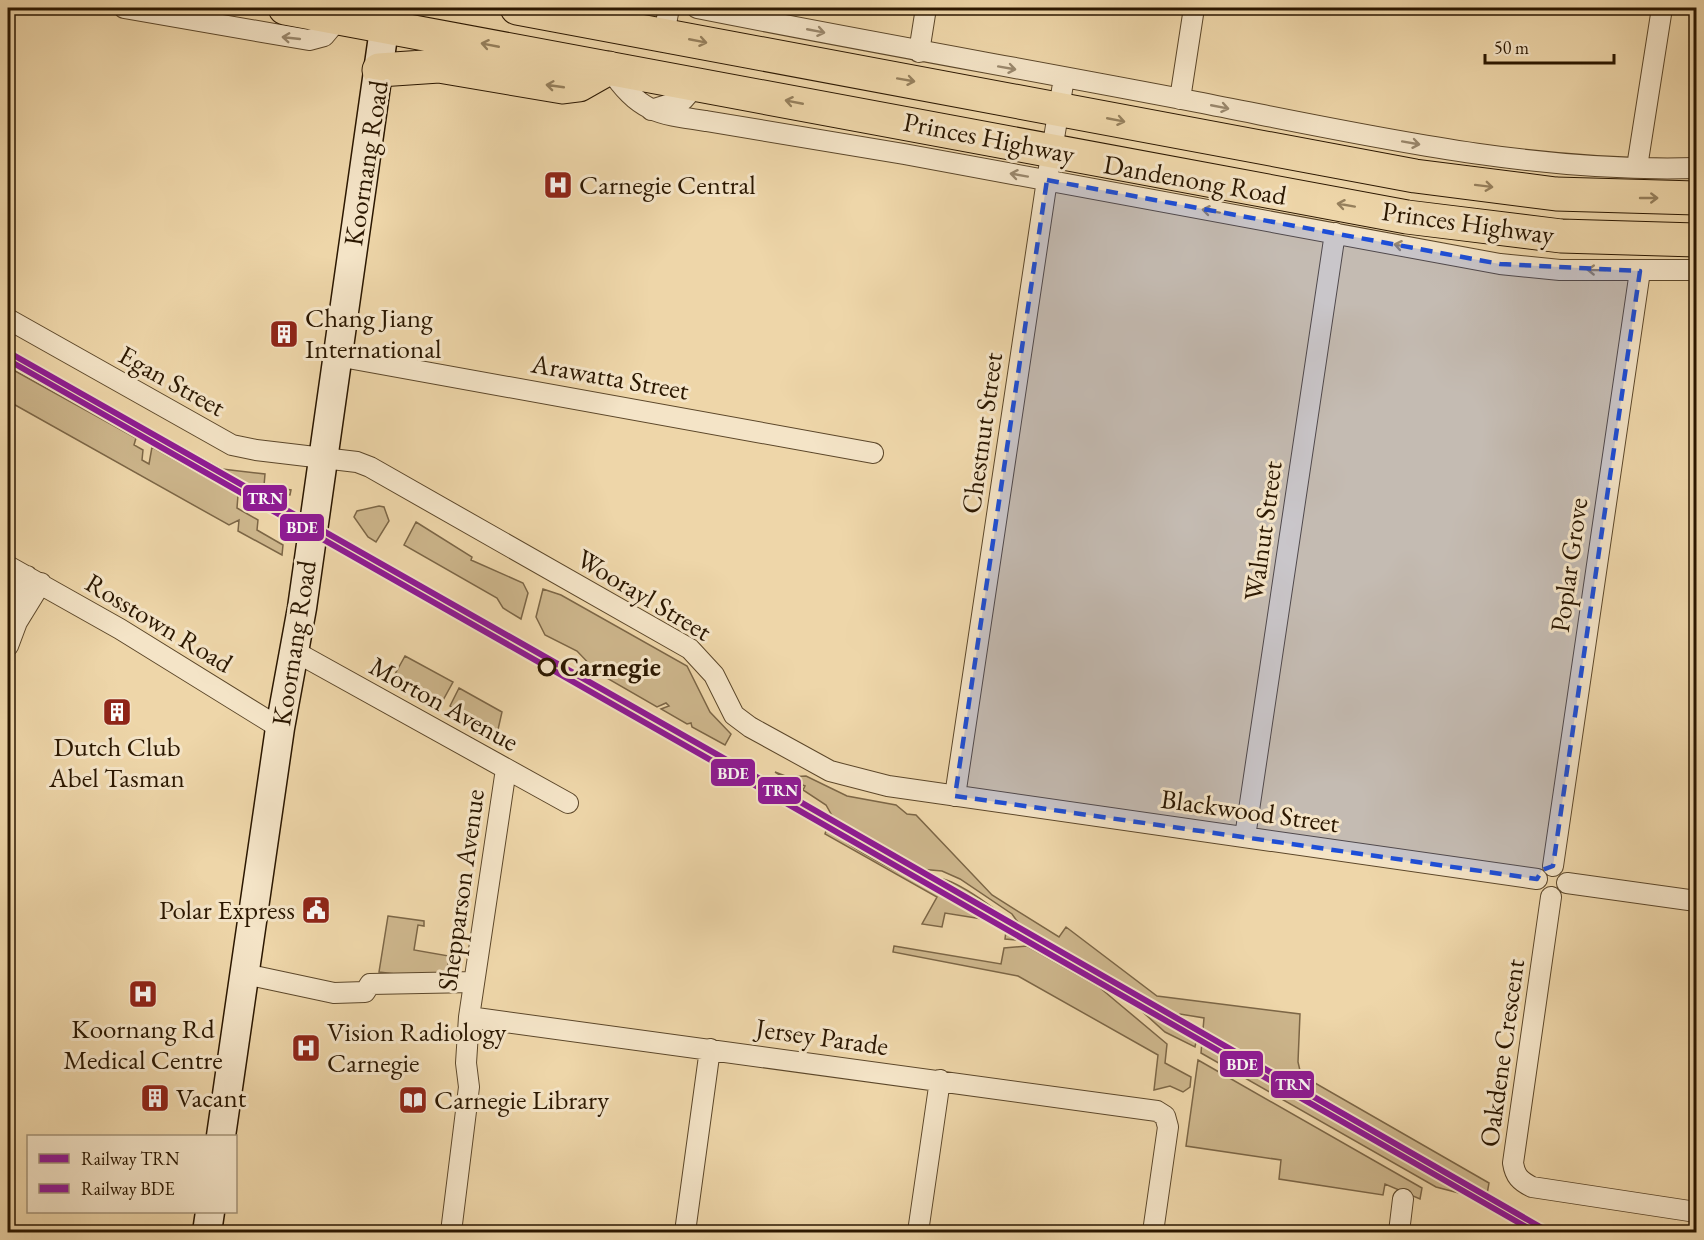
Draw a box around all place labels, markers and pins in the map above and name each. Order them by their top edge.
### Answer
place label: Carnegie Central [579,167,756,202]
hospital icon: Carnegie Central [542,169,574,201]
place label: Chang Jiang International [305,300,441,366]
building icon: Chang Jiang International [268,318,300,350]
place label: Carnegie [560,649,661,684]
marker: Carnegie [538,658,556,676]
building icon: Dutch Club Abel Tasman [101,696,133,728]
place label: Dutch Club Abel Tasman [48,729,185,795]
place label: Polar Express [159,892,295,927]
public building icon: Polar Express [300,894,332,926]
hospital icon: Koornang Rd Medical Centre [127,978,159,1010]
place label: Koornang Rd Medical Centre [63,1011,223,1077]
place label: Vision Radiology Carnegie [327,1014,506,1080]
hospital icon: Vision Radiology Carnegie [290,1032,322,1064]
place label: Vacant [176,1080,247,1115]
building icon: Vacant [139,1082,171,1114]
place label: Carnegie Library [434,1082,609,1117]
library icon: Carnegie Library [397,1084,429,1116]

